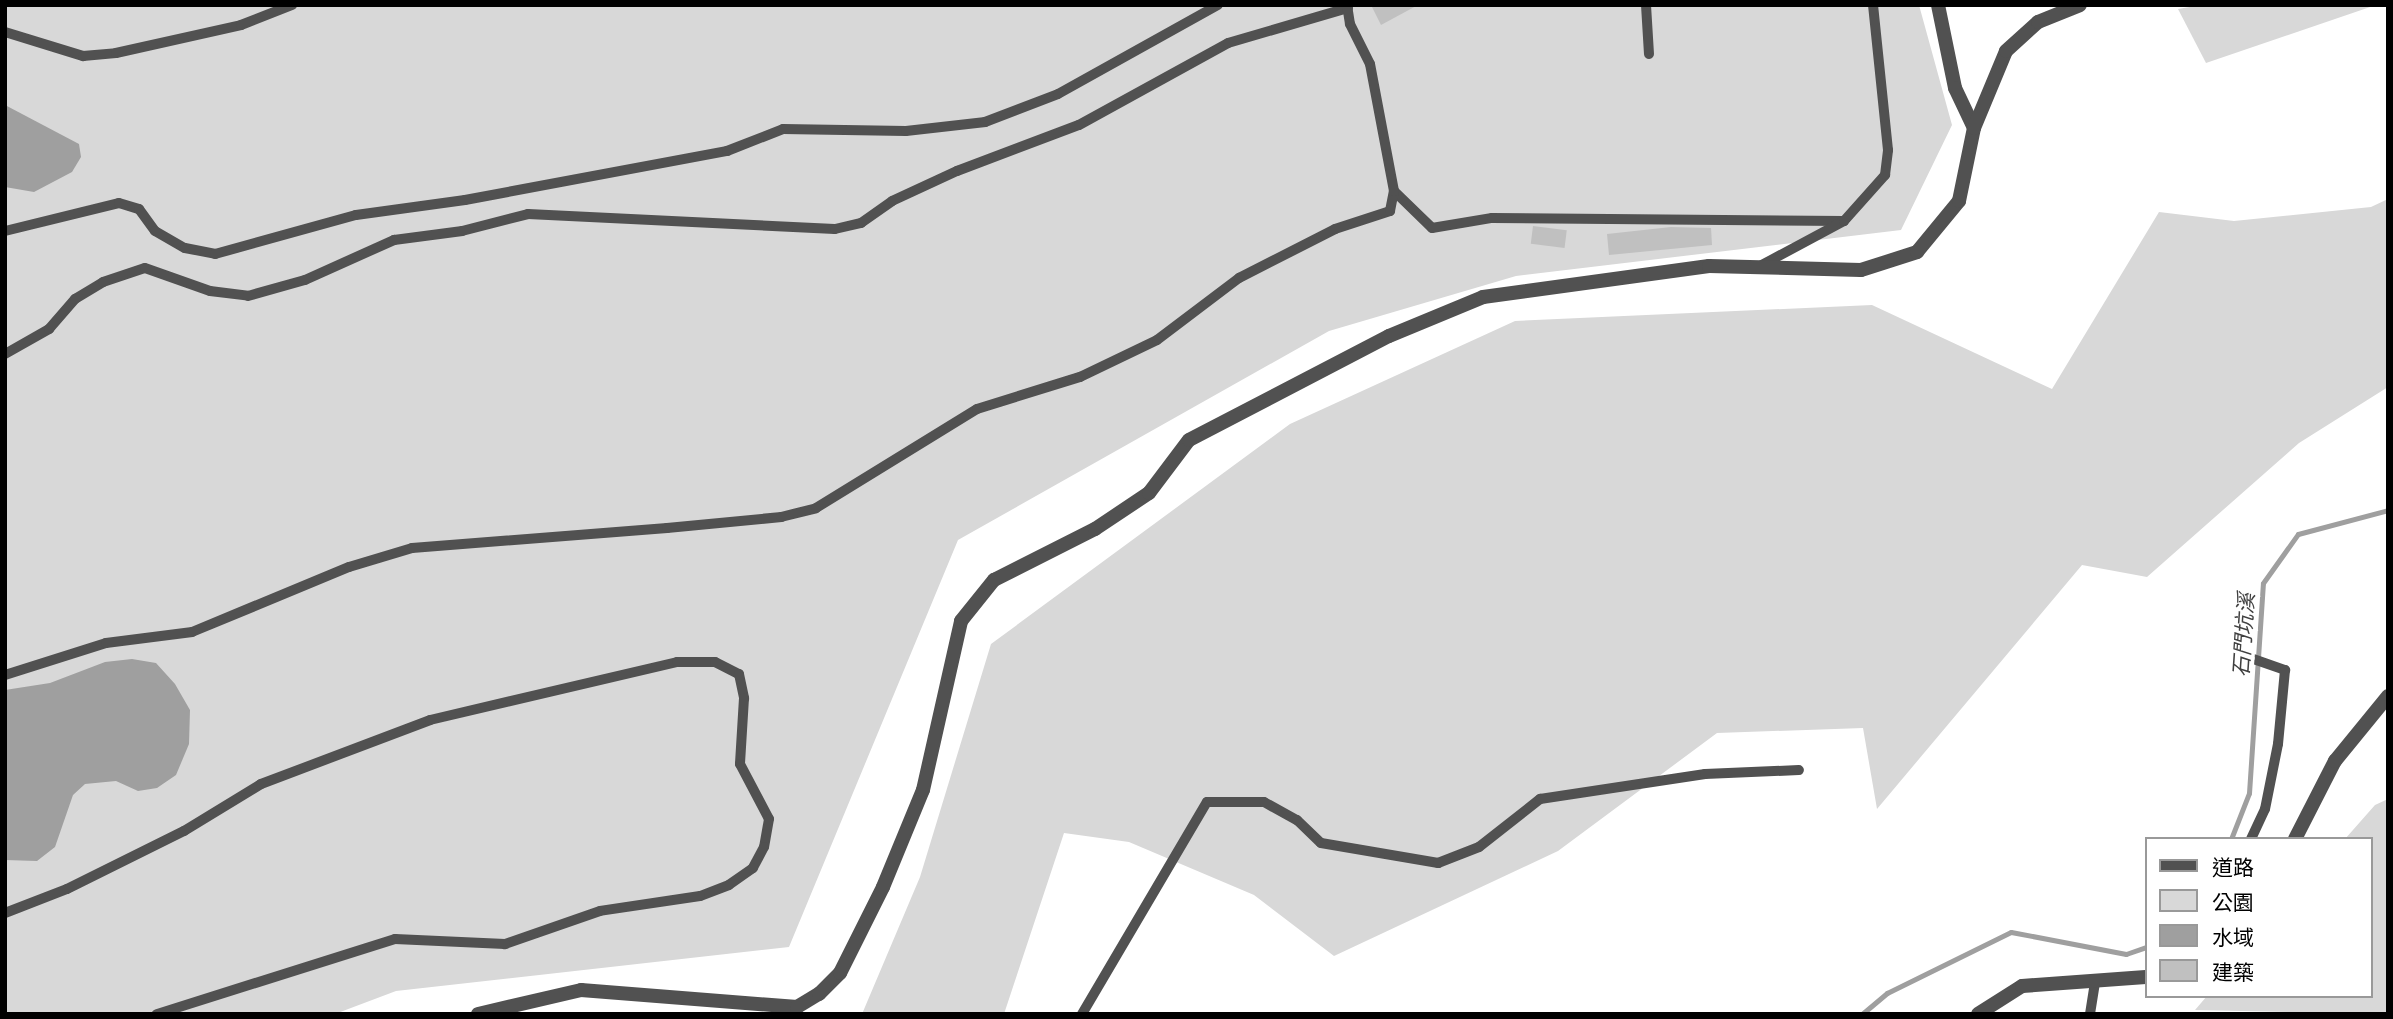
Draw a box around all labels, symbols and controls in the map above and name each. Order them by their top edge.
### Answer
water label: 石門坑溪 [2229,592,2259,678]
legend [2144,837,2372,998]
text: 道路 [2212,855,2254,881]
text: 公園 [2212,890,2254,916]
text: 水域 [2212,925,2254,951]
text: 建築 [2212,960,2254,986]

